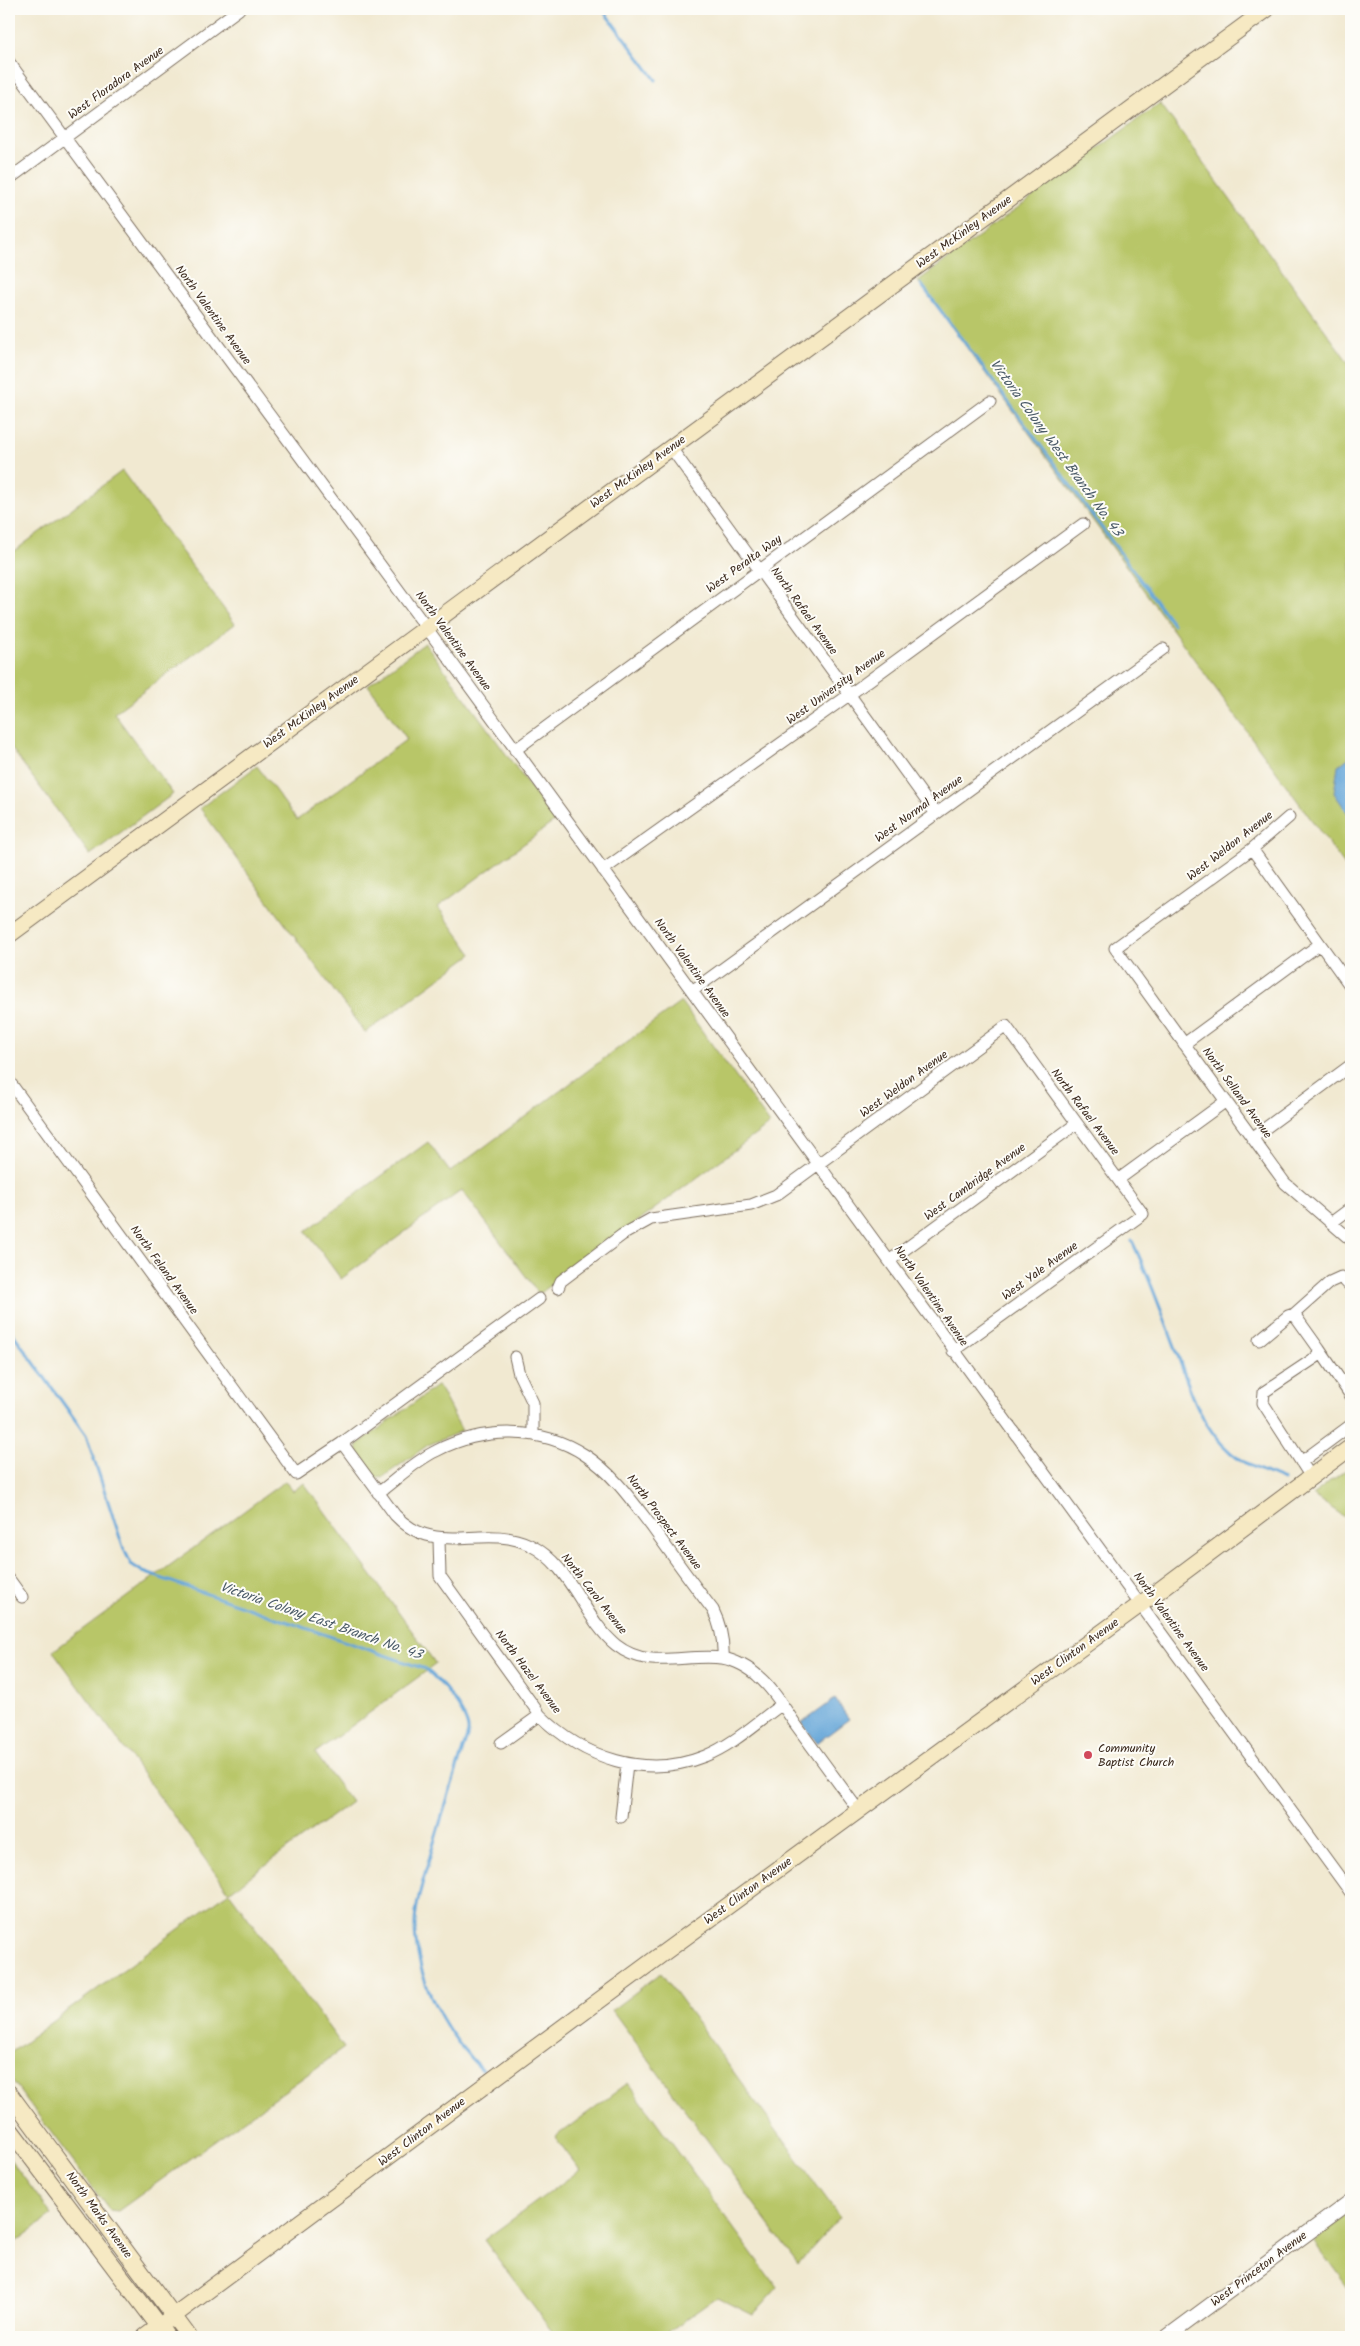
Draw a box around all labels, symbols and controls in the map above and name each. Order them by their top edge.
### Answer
street label: West Floradora Avenue [64,41,168,124]
street label: West McKinley Avenue [912,190,1016,273]
street label: North Valentine Avenue [170,261,256,369]
water label: Victoria Colony West Branch No. 43 [984,355,1129,543]
street label: West McKinley Avenue [586,430,690,513]
street label: West Peralta Way [702,530,786,598]
street label: North Rafael Avenue [766,563,843,659]
street label: North Valentine Avenue [410,587,496,695]
street label: West University Avenue [782,644,890,730]
street label: West McKinley Avenue [259,670,363,753]
street label: West Normal Avenue [871,770,968,848]
street label: West Weldon Avenue [1183,806,1278,886]
street label: North Valentine Avenue [649,914,735,1022]
street label: North Selland Avenue [1197,1043,1277,1143]
street label: West Weldon Avenue [856,1045,953,1123]
street label: North Rafael Avenue [1046,1064,1124,1160]
street label: West Cambridge Avenue [920,1138,1030,1226]
street label: North Feland Avenue [125,1221,203,1319]
street label: West Yale Avenue [998,1236,1083,1305]
street label: North Valentine Avenue [889,1242,973,1351]
street label: North Prospect Avenue [622,1470,707,1574]
street label: North Carol Avenue [556,1549,632,1639]
street label: North Valentine Avenue [1128,1568,1214,1676]
water label: Victoria Colony East Branch No. 43 [217,1576,427,1667]
street label: West Clinton Avenue [1027,1613,1124,1691]
street label: North Hazel Avenue [490,1626,566,1718]
place label: Community Baptist Church [1098,1739,1174,1772]
marker: Community Baptist Church [1082,1749,1094,1761]
street label: West Clinton Avenue [700,1852,797,1930]
street label: West Clinton Avenue [374,2092,470,2171]
street label: North Marks Avenue [61,2168,137,2263]
street label: West Princeton Avenue [1207,2226,1312,2312]

